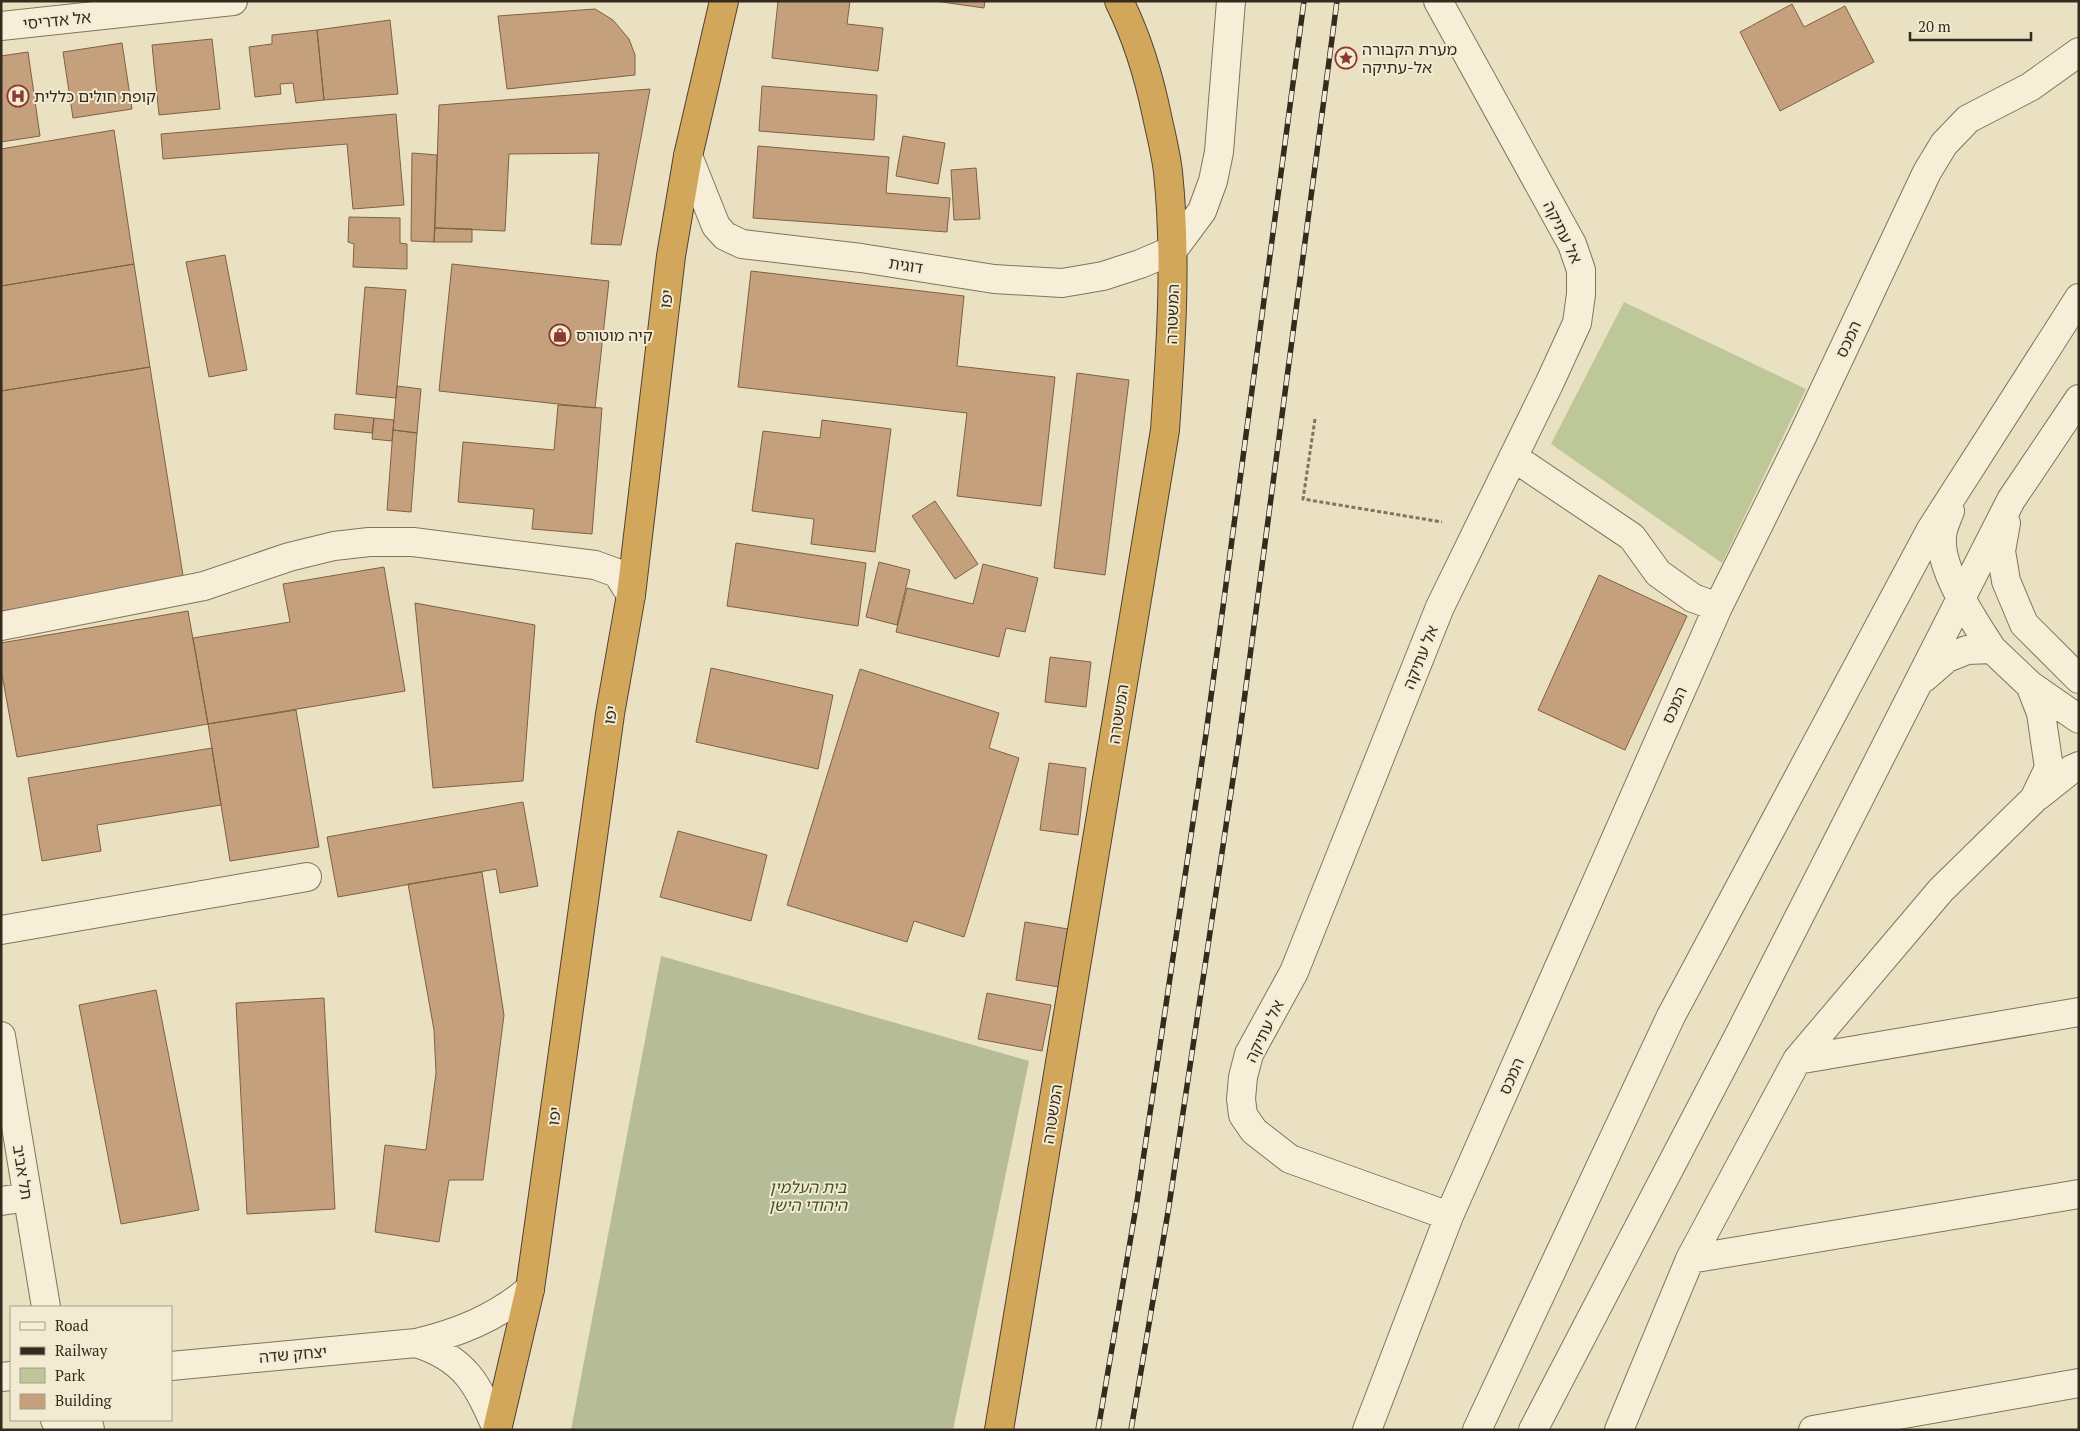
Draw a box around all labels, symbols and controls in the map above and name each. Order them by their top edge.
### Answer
street label: אל אדריסי [22,5,92,35]
scale bar [1910,10,2031,42]
text: 20 m [1918,16,1951,36]
place label: מערת הקבורה אל-עתיקה [1362,38,1457,78]
place icon: מערת הקבורה אל-עתיקה [1334,46,1358,70]
hospital icon: קופת חולים כללית [6,84,30,108]
place label: קופת חולים כללית [34,85,156,107]
street label: אל עתיקה [1538,197,1588,267]
street label: דוגית [887,251,925,279]
street label: המשטרה [1160,283,1184,345]
street label: יפו [654,288,678,310]
street label: המכס [1830,317,1866,361]
shop icon: קיה מוטורס [548,323,572,347]
place label: קיה מוטורס [576,324,653,346]
street label: אל עתיקה [1397,622,1443,692]
street label: המשטרה [1102,682,1134,746]
street label: המכס [1656,683,1692,727]
street label: יפו [598,704,622,726]
street label: אל עתיקה [1239,996,1289,1066]
street label: המכס [1493,1054,1529,1098]
street label: המשטרה [1036,1082,1068,1146]
street label: יפו [542,1105,566,1127]
street label: תל אביב [8,1143,38,1201]
park label: בית העלמין היהודי הישן [769,1176,848,1216]
legend [10,1306,172,1421]
text: Road [55,1315,88,1335]
text: Railway [55,1340,108,1360]
street label: יצחק שדה [258,1340,328,1368]
text: Park [55,1365,85,1385]
text: Building [55,1390,113,1410]

